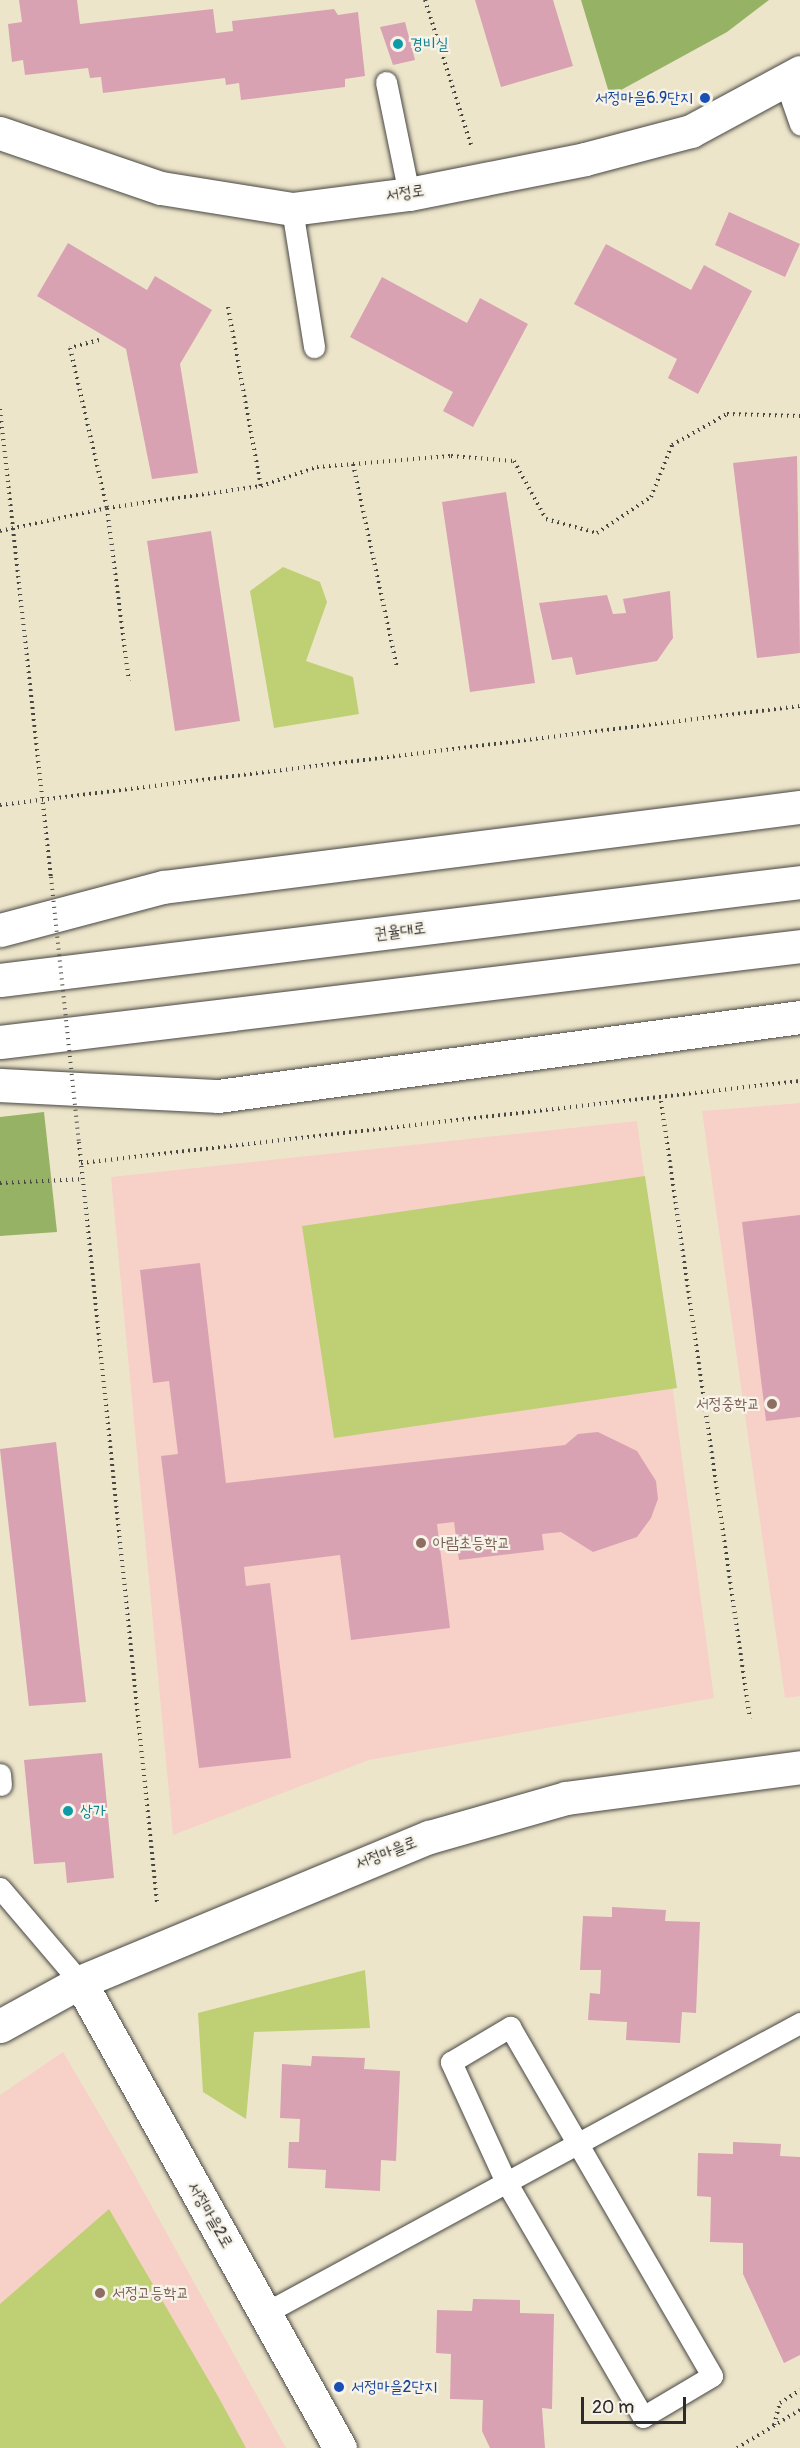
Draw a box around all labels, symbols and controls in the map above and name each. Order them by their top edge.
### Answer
place label: 경비실 [410,34,449,54]
marker: 경비실 [391,37,405,51]
place label: 서정마을6.9단지 [595,88,693,108]
marker: 서정마을6.9단지 [698,91,712,105]
street label: 서정로 [385,181,425,205]
street label: 권율대로 [373,918,427,944]
place label: 서정중학교 [696,1394,760,1414]
marker: 서정중학교 [765,1397,779,1411]
place label: 아람초등학교 [433,1533,510,1553]
marker: 아람초등학교 [414,1536,428,1550]
place label: 상가 [80,1801,106,1821]
marker: 상가 [61,1804,75,1818]
street label: 서정마을로 [353,1833,419,1873]
street label: 서정마을2로 [183,2178,237,2252]
place label: 서정고등학교 [112,2283,189,2303]
marker: 서정고등학교 [93,2286,107,2300]
place label: 서정마을2단지 [351,2377,437,2397]
marker: 서정마을2단지 [332,2380,346,2394]
scale bar [584,2385,689,2423]
text: 20 m [592,2396,634,2419]

